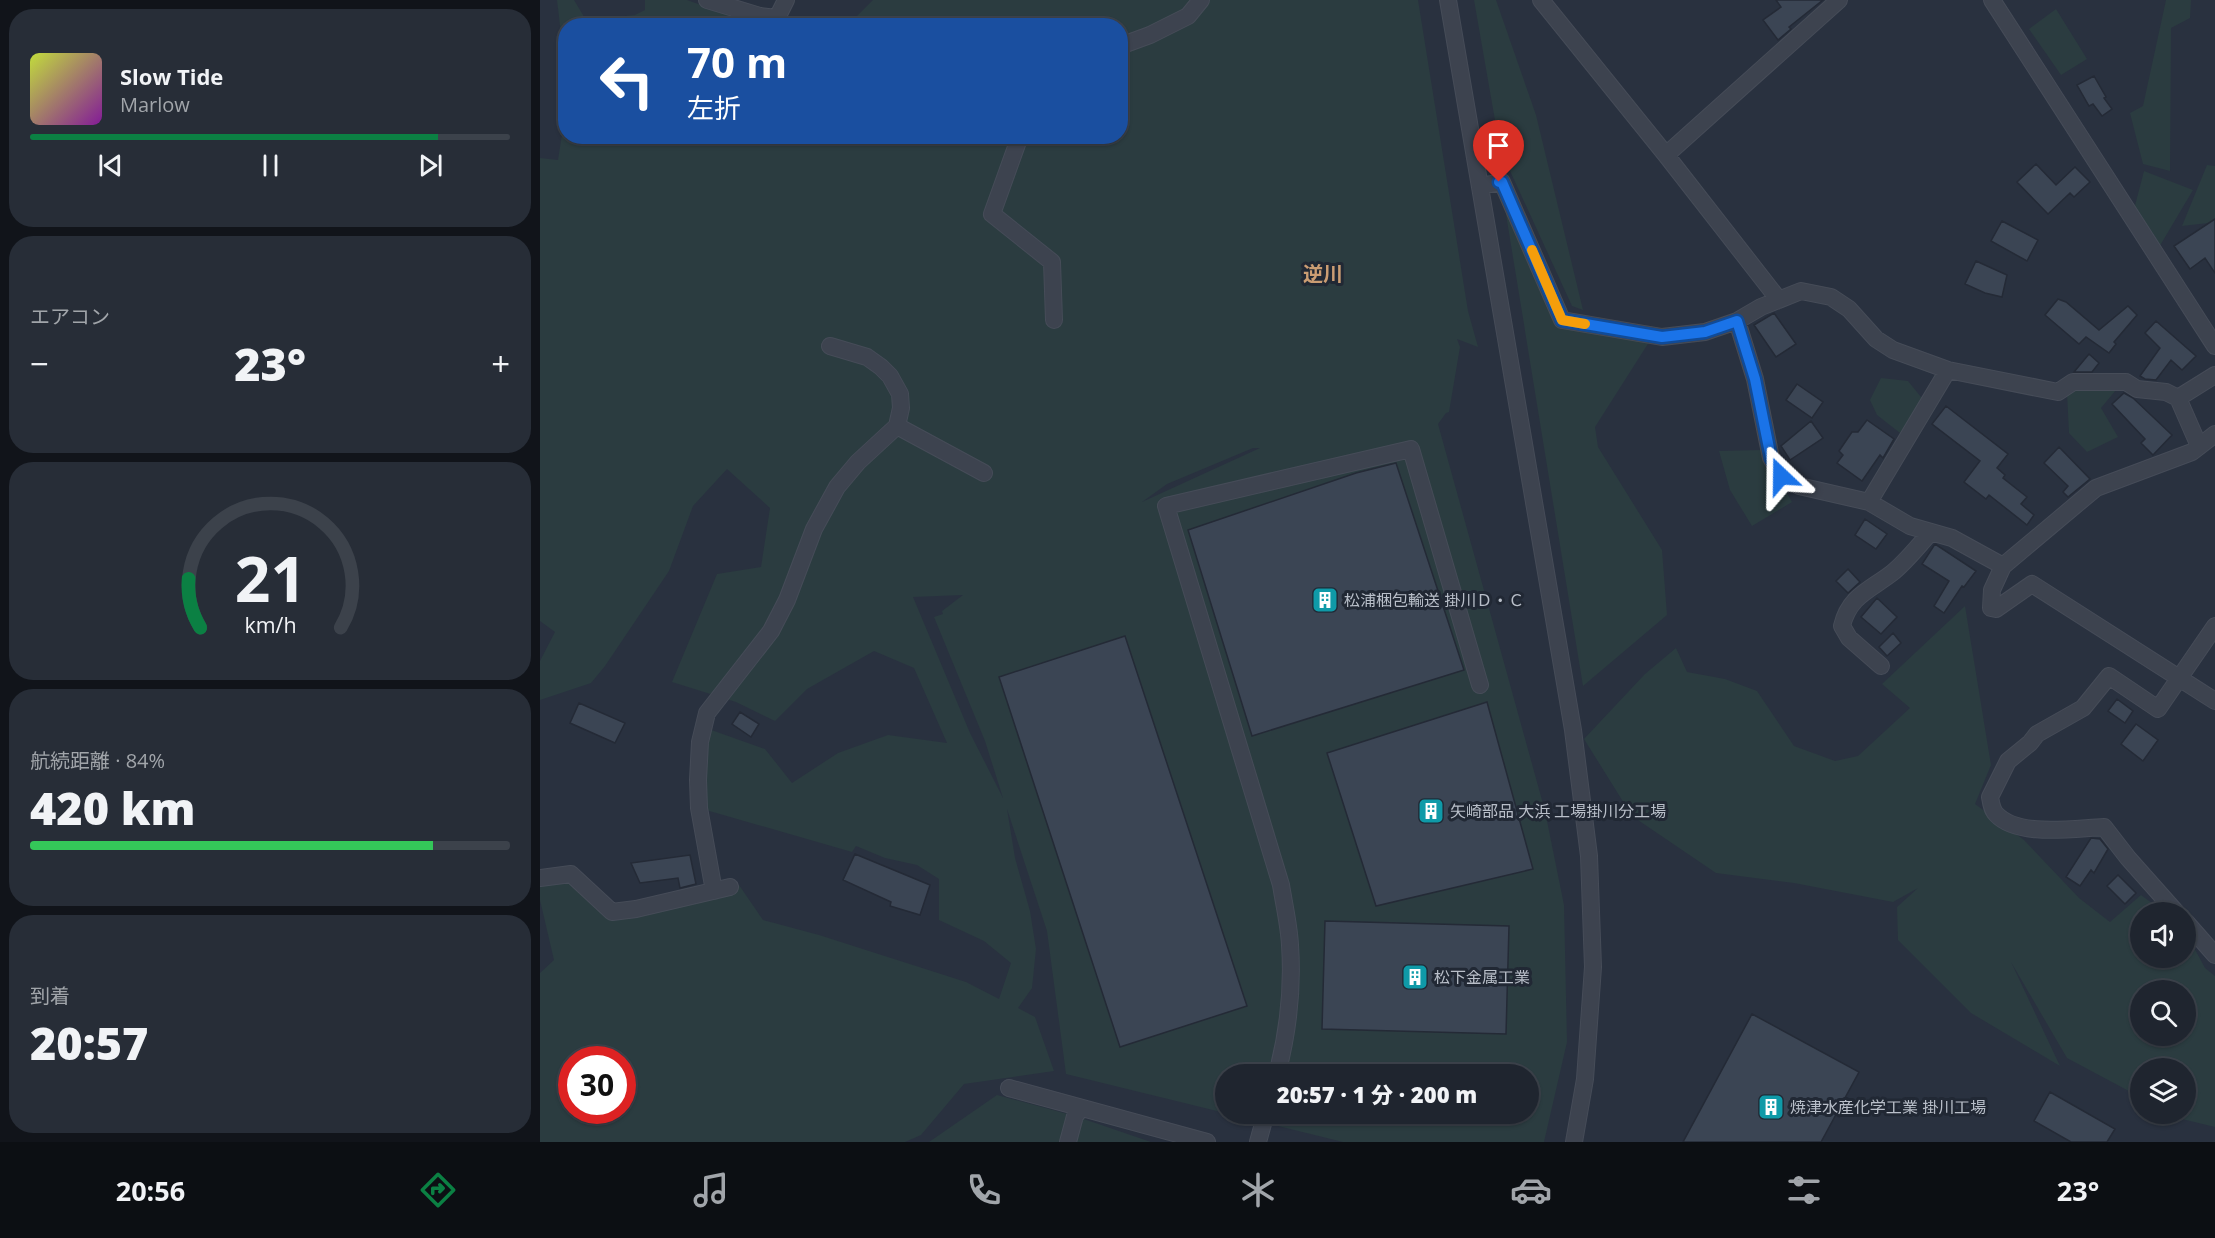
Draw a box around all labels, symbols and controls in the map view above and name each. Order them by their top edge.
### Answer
text: 70 m [687,33,787,90]
icon: left [588,42,666,120]
text: Slow Tide [120,61,223,91]
text: 左折 [687,89,741,126]
text: Marlow [120,91,190,118]
pin [1473,120,1524,182]
icon: arrive [1482,129,1515,162]
icon: previous [94,149,127,182]
icon: pause [254,149,287,182]
icon: next [414,149,447,182]
district label: 逆川 [1303,260,1343,287]
text: エアコン [30,303,110,330]
text: 23° [234,333,306,394]
text: − [30,341,49,386]
text: + [491,341,510,386]
position arrow [1749,444,1813,508]
text: 21 [234,535,306,620]
building icon: 松浦梱包輸送 掛川Ｄ・Ｃ [1310,585,1340,615]
place label: 松浦梱包輸送 掛川Ｄ・Ｃ [1344,589,1524,611]
text: km/h [244,610,296,639]
text: 航続距離 · 84% [30,747,165,774]
text: 420 km [30,777,195,838]
building icon: 矢崎部品 大浜 工場掛川分工場 [1416,796,1446,826]
place label: 矢崎部品 大浜 工場掛川分工場 [1450,800,1666,822]
map controls [2130,902,2196,1124]
button: sound [2130,902,2196,968]
building icon: 松下金属工業 [1400,962,1430,992]
place label: 松下金属工業 [1434,966,1530,988]
button: search [2130,980,2196,1046]
text: 到着 [30,982,70,1009]
text: 20:57 [30,1012,148,1073]
speed limit sign: 30 [558,1046,636,1124]
button: layers [2130,1058,2196,1124]
text: 20:57 · 1 分 · 200 m [1277,1079,1477,1109]
building icon: 焼津水産化学工業 掛川工場 [1756,1092,1786,1122]
place label: 焼津水産化学工業 掛川工場 [1790,1096,1986,1118]
icon: directions [417,1169,459,1211]
icon: music [690,1169,732,1211]
icon: phone [963,1169,1005,1211]
icon: climate [1237,1169,1279,1211]
icon: car [1510,1169,1552,1211]
icon: filters [1783,1169,1825,1211]
text: 20:56 [116,1172,185,1209]
text: 23° [2057,1172,2099,1209]

